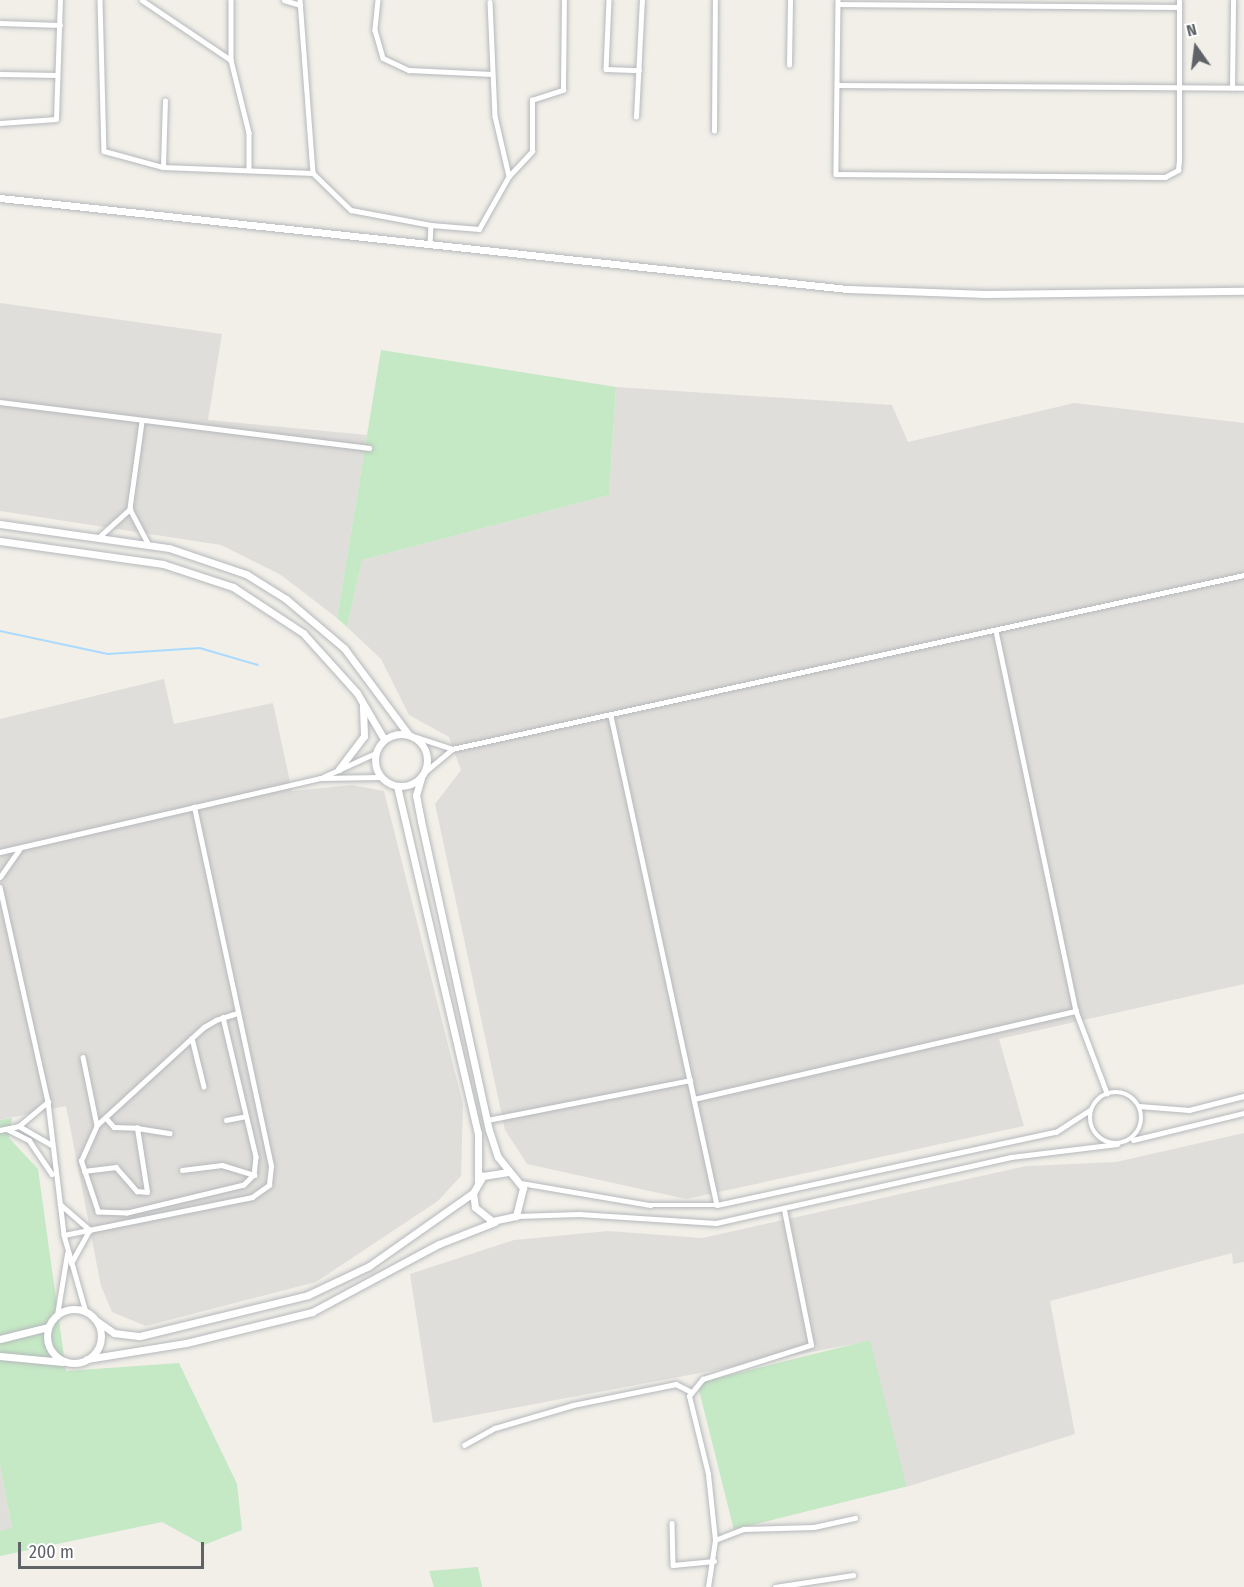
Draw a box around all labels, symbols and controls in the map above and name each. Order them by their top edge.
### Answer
north arrow [1166,18,1226,78]
text: N [1185,20,1198,40]
scale bar [21,1530,207,1568]
text: 200 m [29,1541,74,1563]

